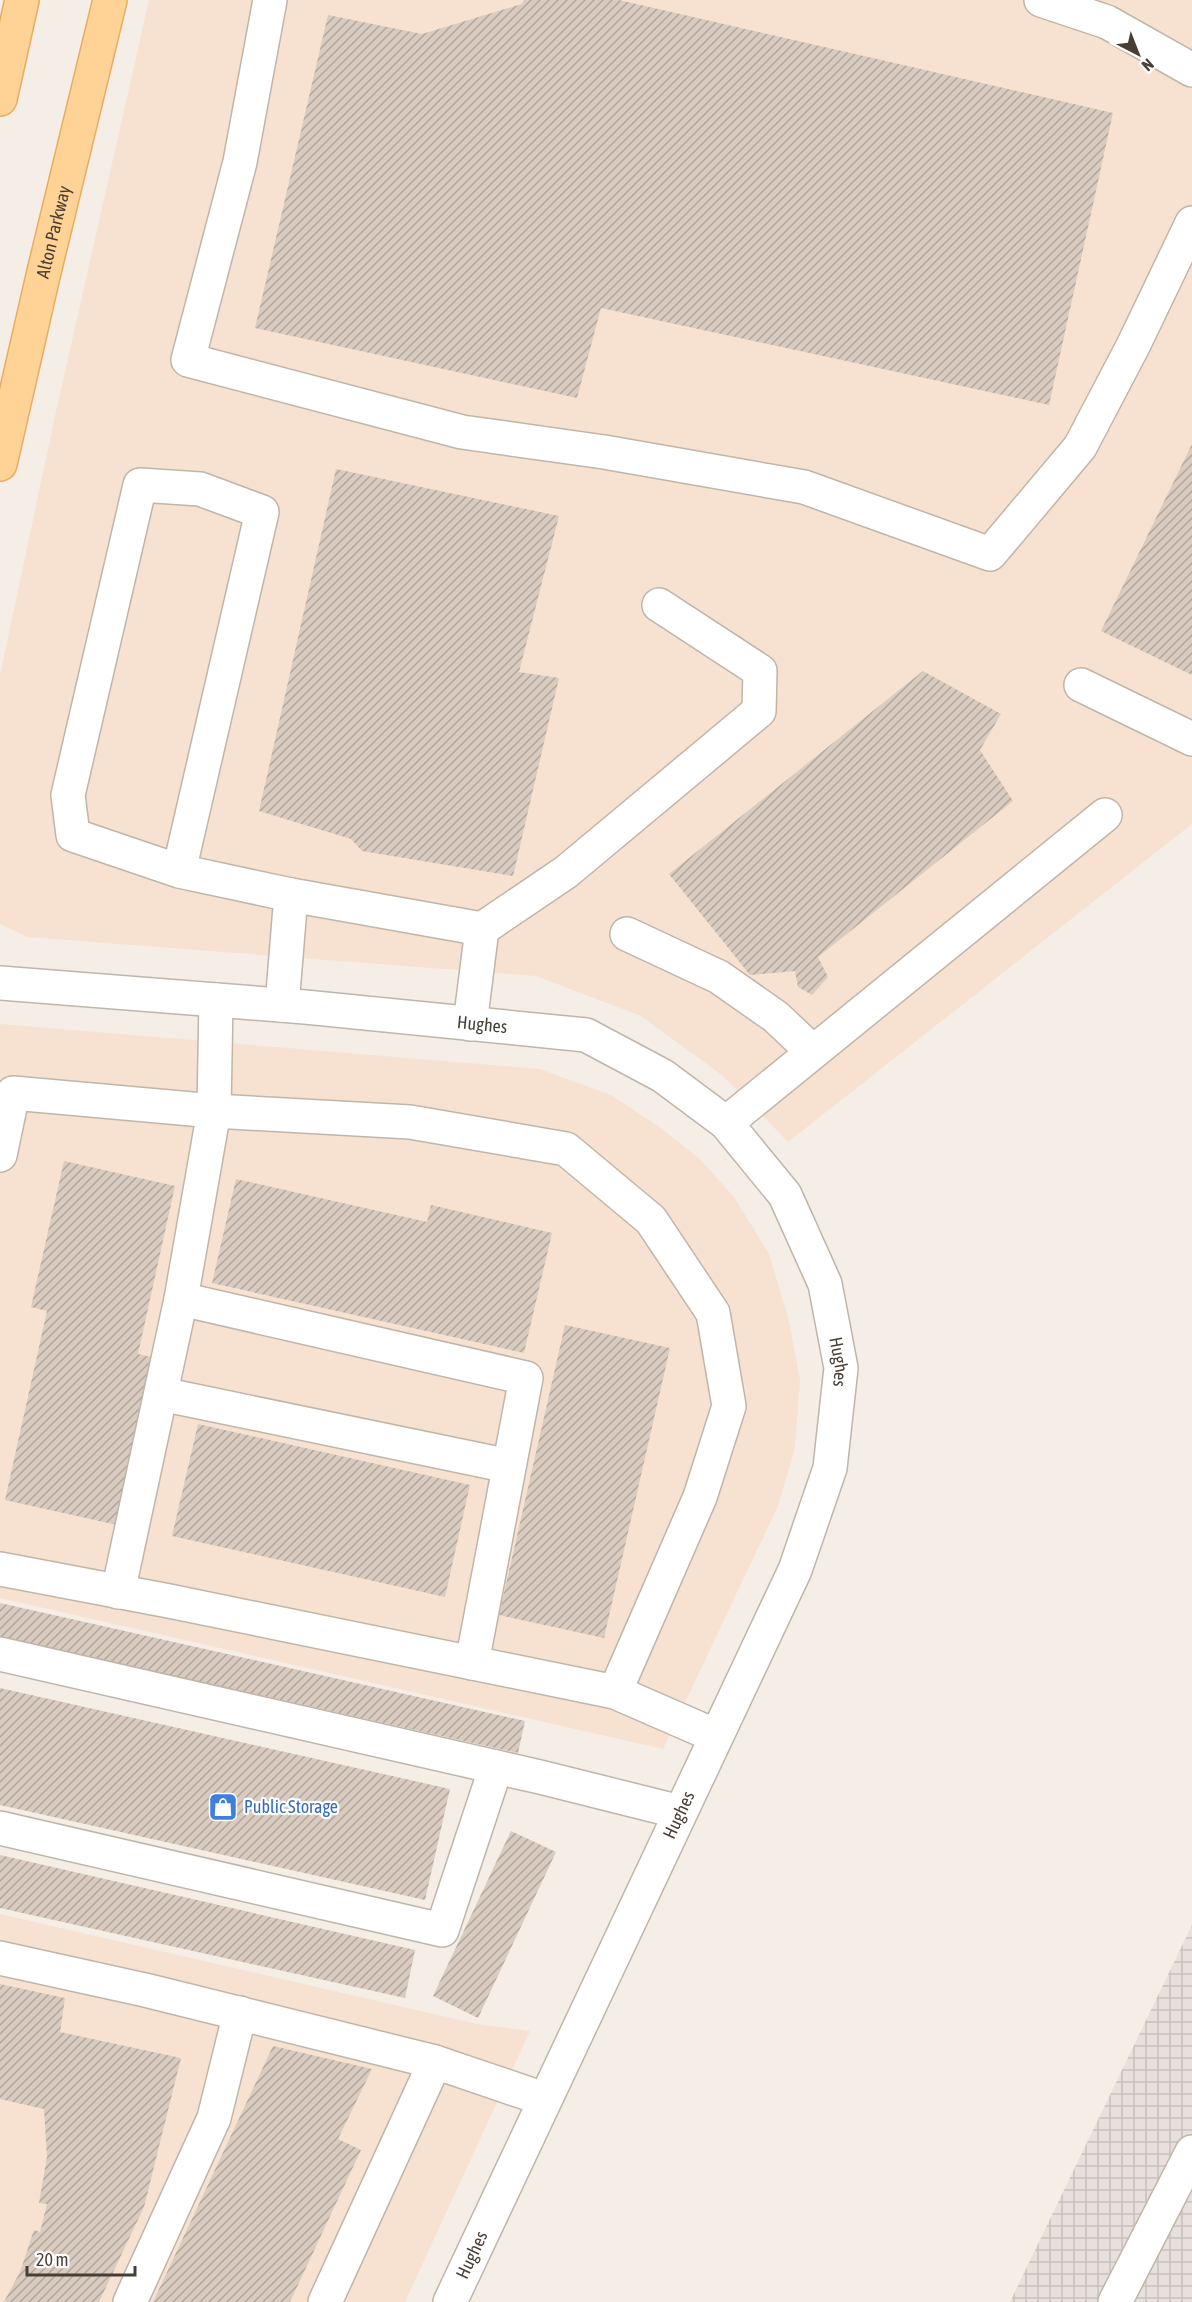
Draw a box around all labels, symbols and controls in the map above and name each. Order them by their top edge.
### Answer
north arrow [1108,24,1168,84]
text: N [1139,55,1158,75]
street label: Alton Parkway [32,183,75,281]
street label: Hughes [456,1011,508,1037]
street label: Hughes [825,1335,853,1388]
street label: Hughes [658,1788,699,1842]
shop icon: Public Storage [207,1791,239,1823]
place label: Public Storage [244,1796,338,1817]
street label: Hughes [451,2228,492,2282]
scale bar [27,2239,135,2277]
text: 20 m [36,2249,68,2270]

